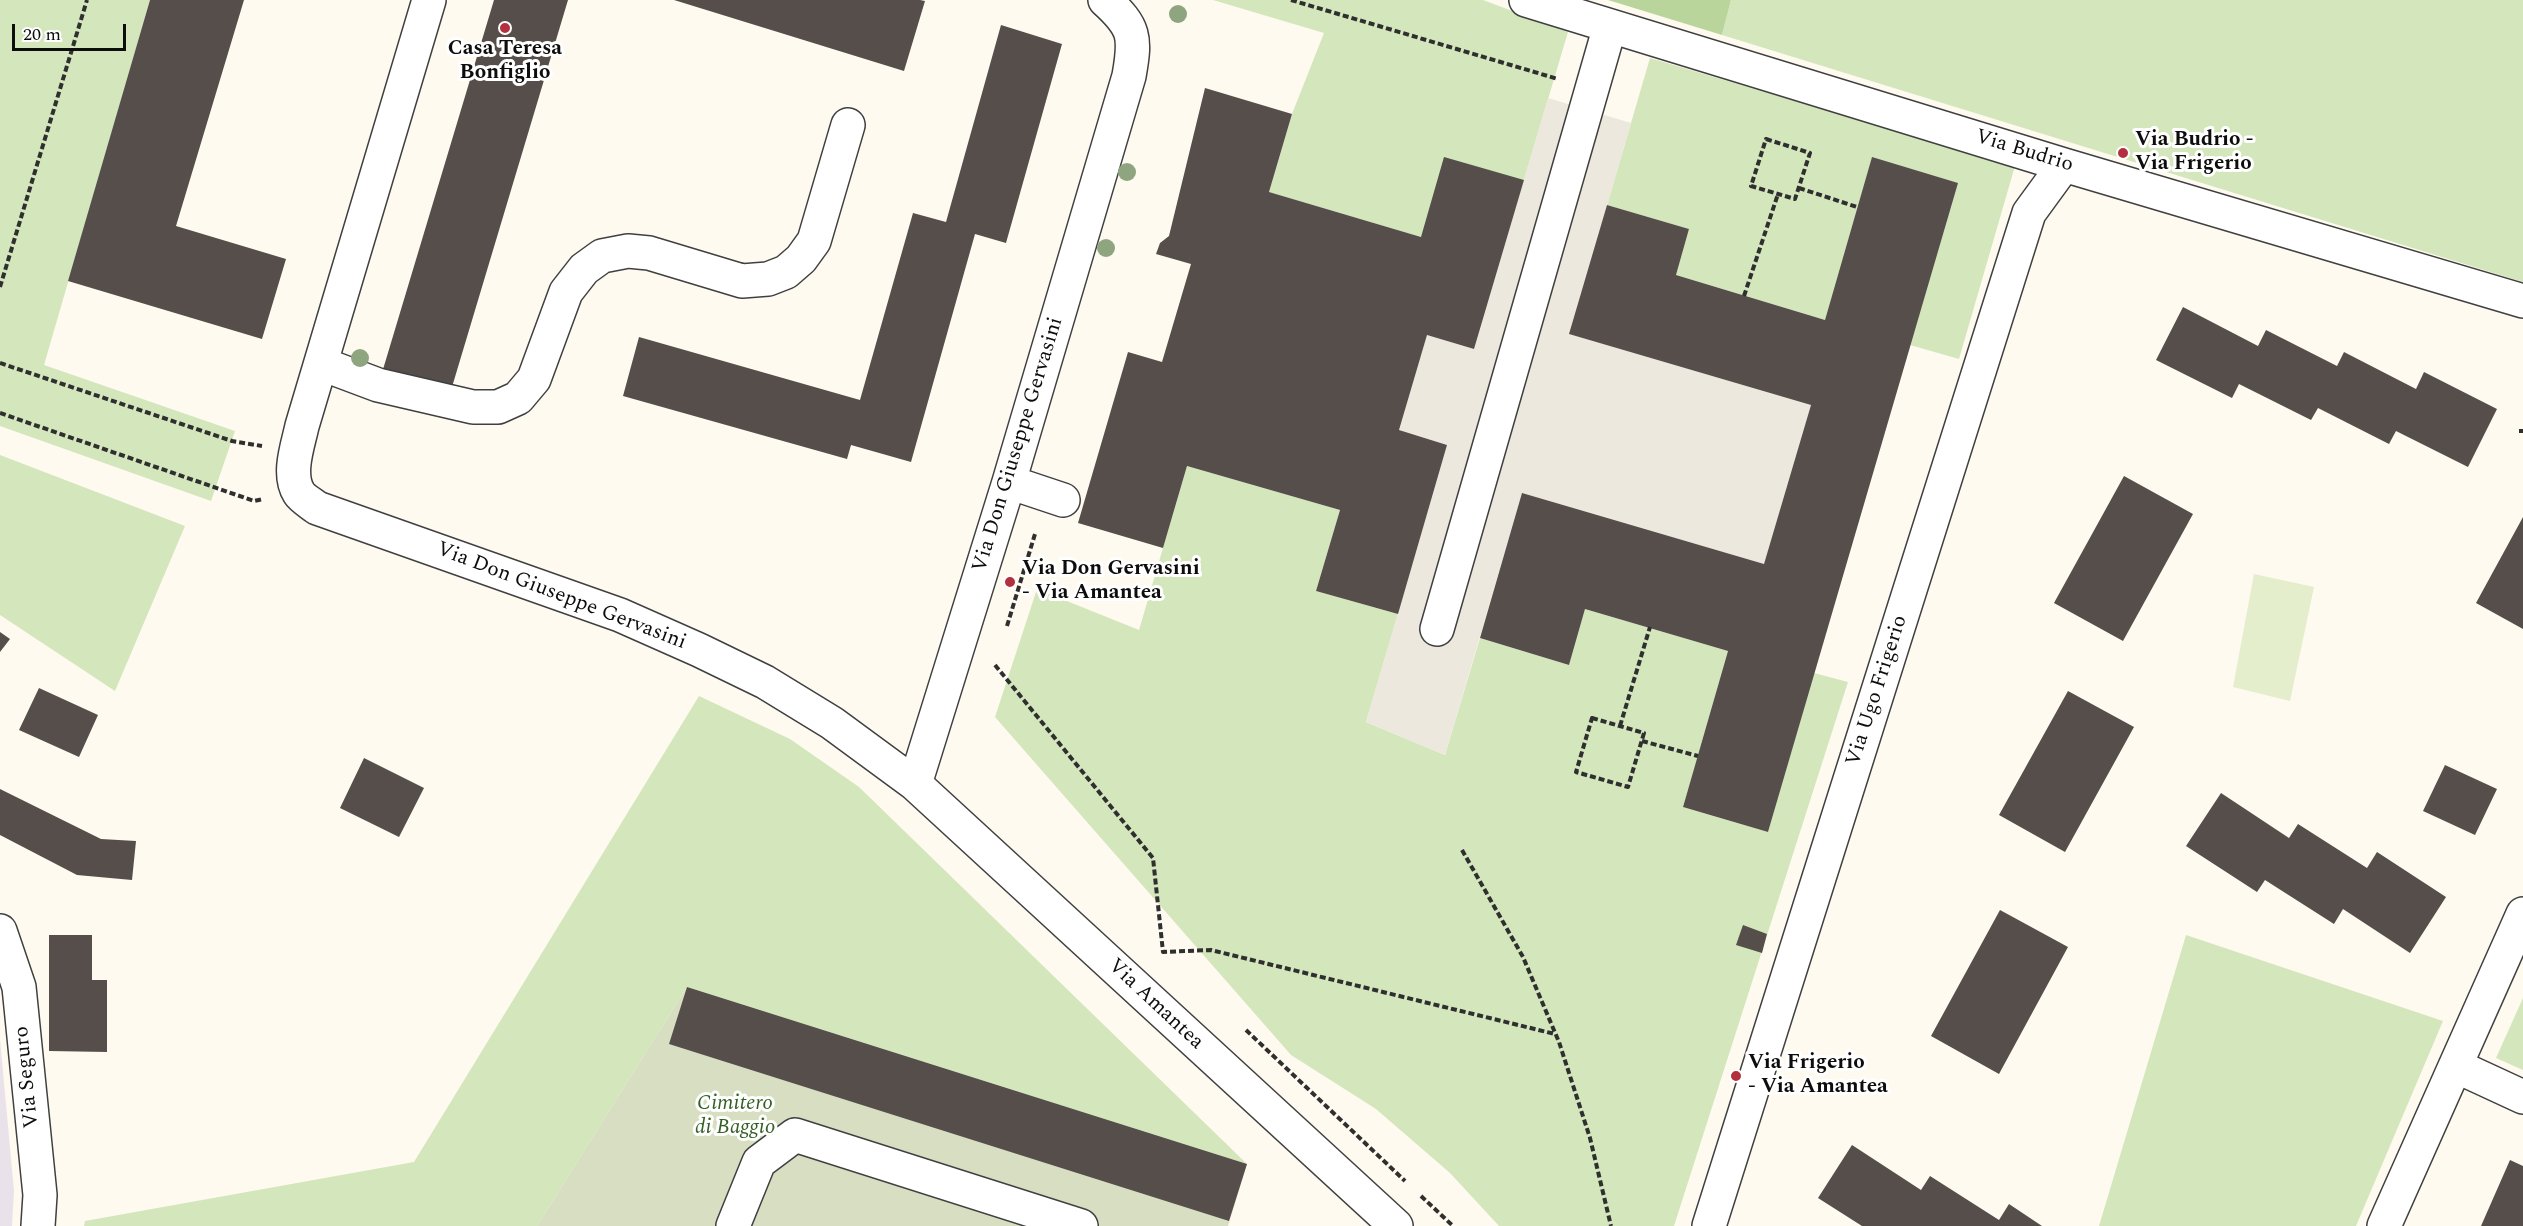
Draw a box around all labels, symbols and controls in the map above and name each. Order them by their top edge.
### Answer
scale bar [15,12,129,50]
text: 20 m [23,21,61,48]
marker: Casa Teresa Bonfiglio [498,21,512,35]
place label: Casa Teresa Bonfiglio [448,37,562,87]
street label: Via Budrio [1972,125,2076,179]
place label: Via Budrio - Via Frigerio [2135,128,2254,178]
marker: Via Budrio - Via Frigerio [2116,146,2130,160]
street label: Via Don Giuseppe Gervasini [968,315,1070,575]
street label: Via Don Giuseppe Gervasini [433,538,689,656]
place label: Via Don Gervasini - Via Amantea [1022,557,1200,607]
marker: Via Don Gervasini - Via Amantea [1003,575,1017,589]
street label: Via Ugo Frigerio [1842,613,1914,769]
street label: Via Amantea [1102,954,1208,1056]
street label: Via Seguro [10,1025,46,1129]
place label: Via Frigerio - Via Amantea [1748,1051,1888,1101]
marker: Via Frigerio - Via Amantea [1729,1069,1743,1083]
park label: Cimitero di Baggio [695,1092,775,1142]

